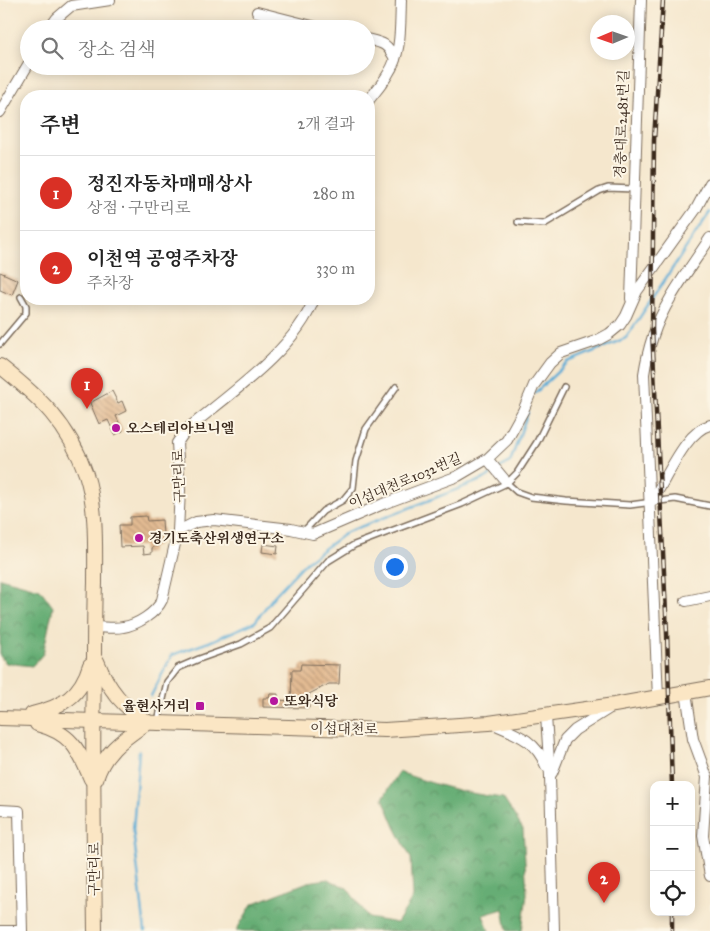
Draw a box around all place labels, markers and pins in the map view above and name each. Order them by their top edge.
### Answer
pin: 1 [71,368,103,409]
place label: 오스테리아브니엘 [126,420,234,437]
marker: 오스테리아브니엘 [110,422,122,434]
place label: 경기도축산위생연구소 [149,530,285,547]
marker: 경기도축산위생연구소 [133,532,145,544]
place label: 또와식당 [284,693,339,710]
marker: 또와식당 [268,695,280,707]
place label: 율현사거리 [122,698,190,715]
marker: 율현사거리 [194,700,206,712]
pin: 2 [588,862,620,903]

